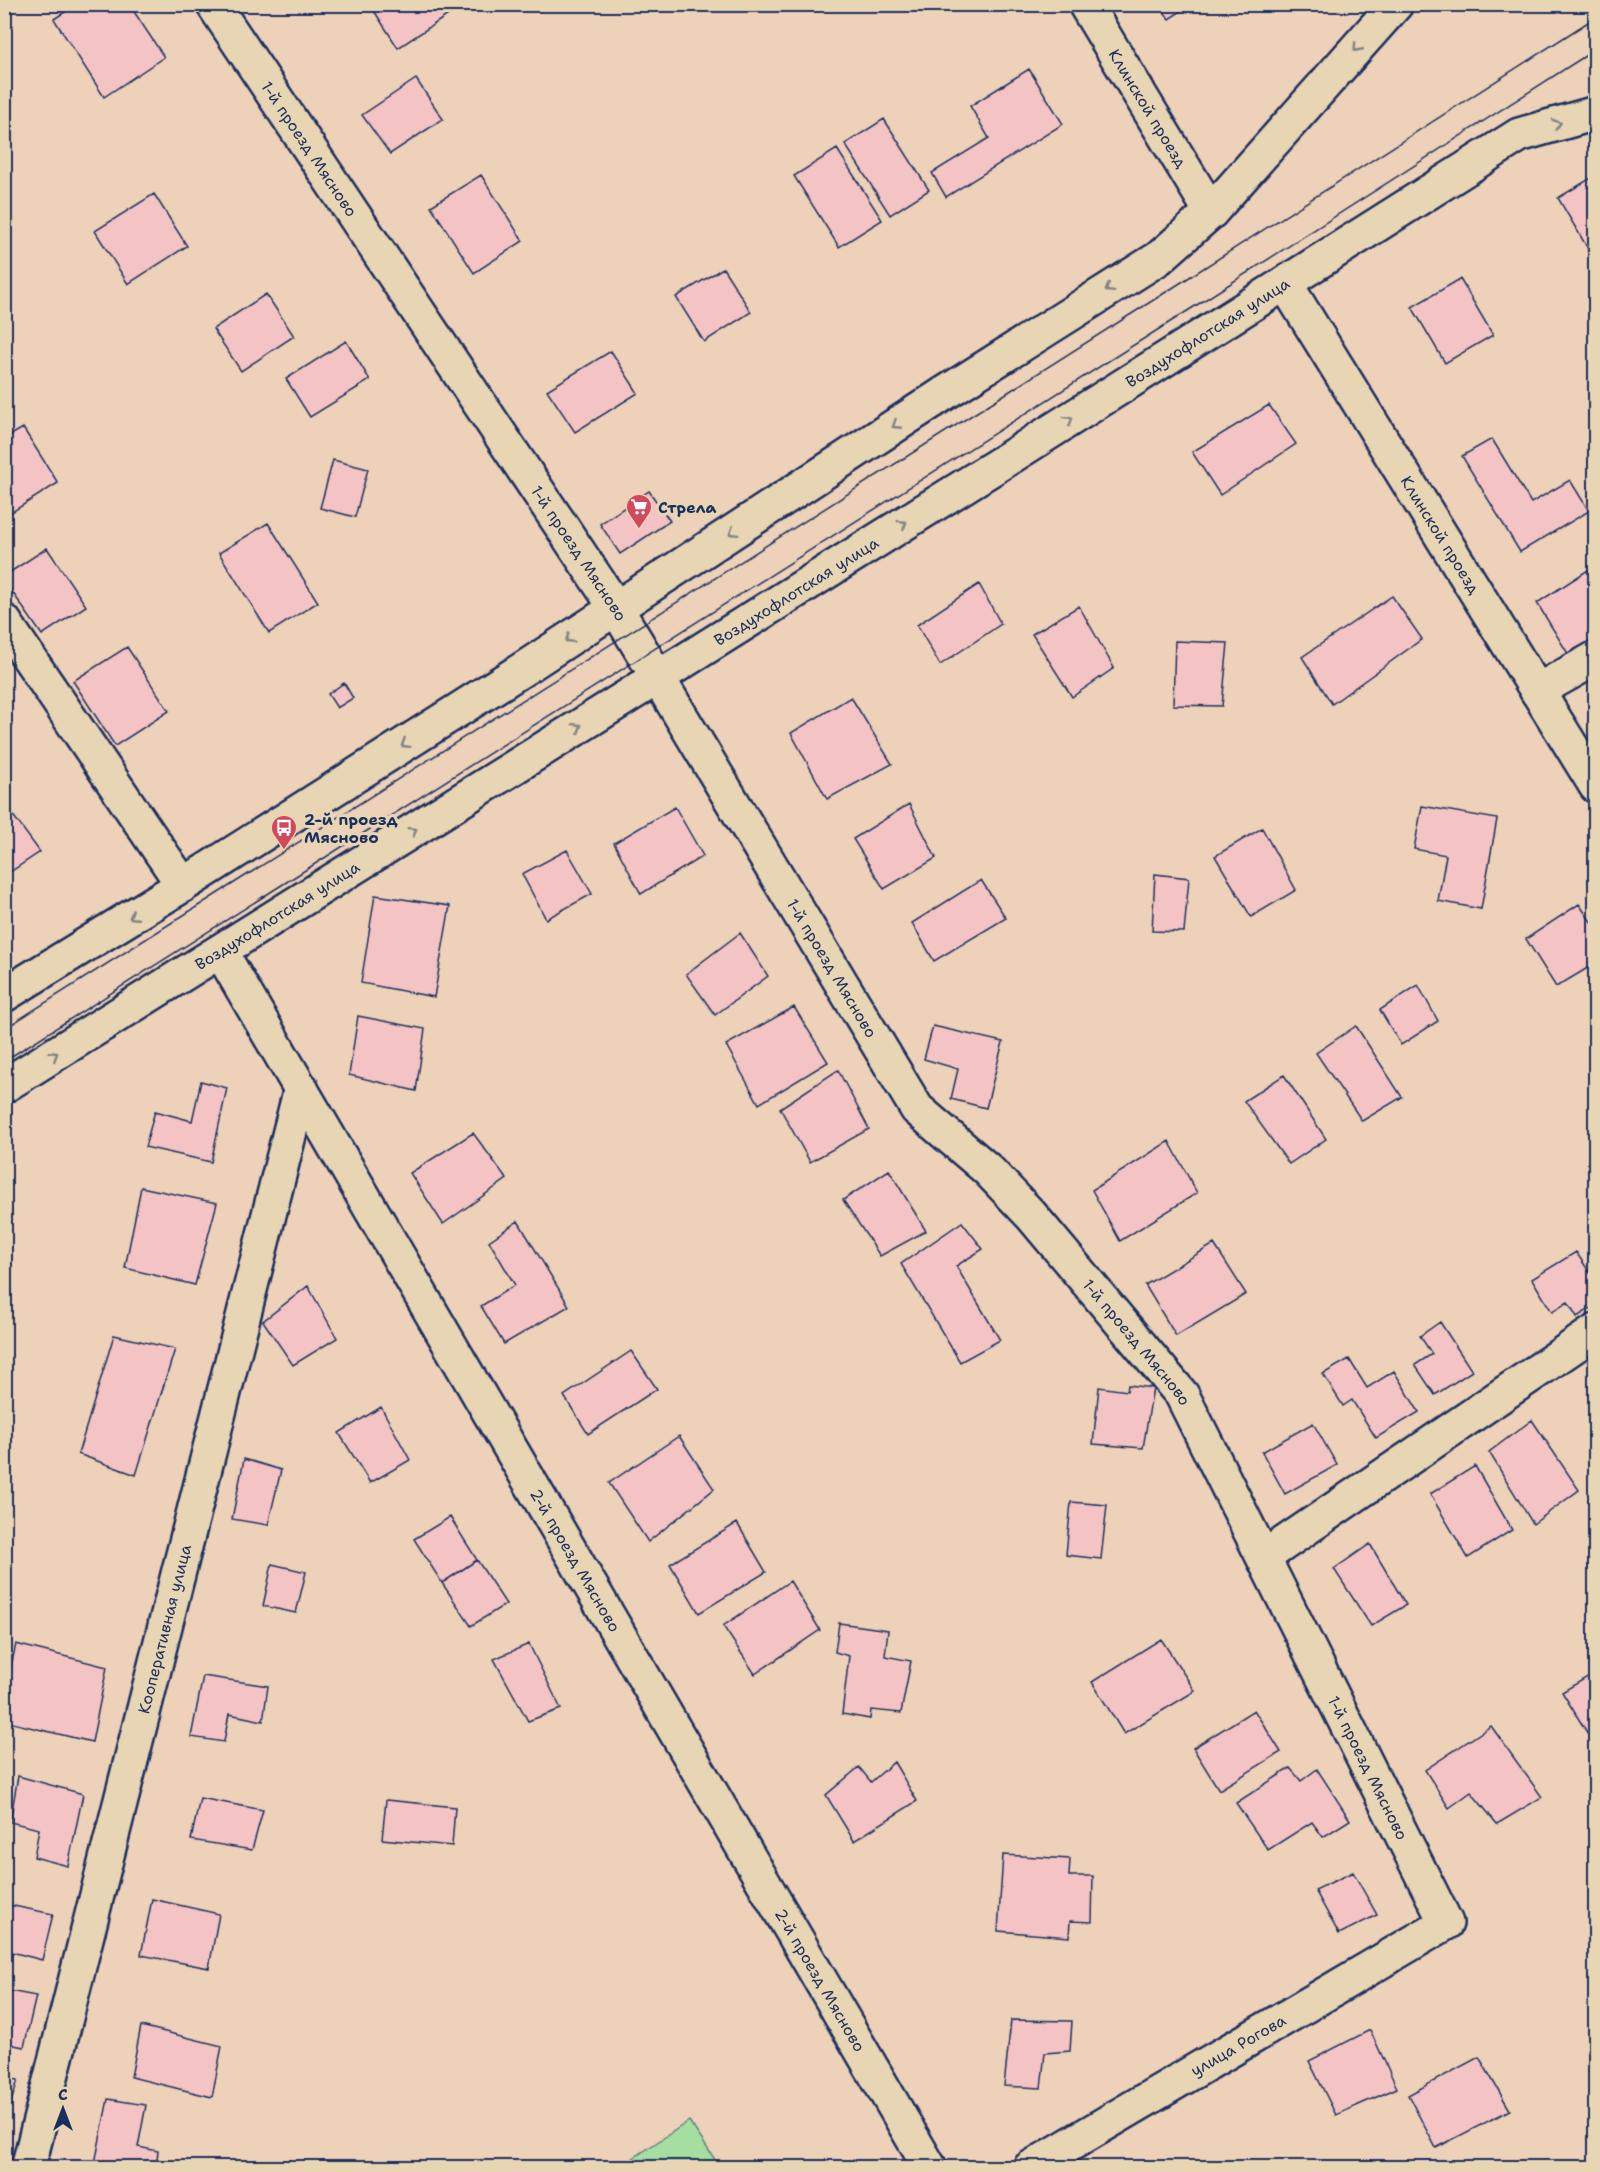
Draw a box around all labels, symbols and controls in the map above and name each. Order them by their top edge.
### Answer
one-way arrow [1353,41,1364,52]
street label: Клинской проезд [1104,45,1192,172]
street label: 1-й проезд Мясново [256,77,362,221]
one-way arrow [1551,119,1562,131]
street label: Воздухофлотская улица [1122,273,1294,392]
one-way arrow [1105,282,1116,293]
one-way arrow [1062,416,1073,427]
one-way arrow [892,418,902,430]
street label: Клинской проезд [1396,472,1485,598]
street label: 1-й проезд Мясново [526,481,631,625]
supermarket icon: Стрела [624,492,654,530]
place label: Стрела [658,497,717,518]
one-way arrow [897,519,907,531]
one-way arrow [728,525,739,536]
street label: Воздухофлотская улица [710,532,883,651]
one-way arrow [565,631,576,642]
one-way arrow [572,723,582,735]
one-way arrow [401,736,411,748]
place label: 2-й проезд Мясново [304,809,399,848]
bus stop icon: 2-й проезд Мясново [269,813,299,851]
one-way arrow [406,827,417,838]
street label: Воздухофлотская улица [191,856,364,975]
street label: 1-й проезд Мясново [782,895,882,1042]
one-way arrow [129,908,139,920]
one-way arrow [48,1050,58,1062]
street label: 1-й проезд Мясново [1078,1275,1195,1409]
street label: 2-й проезд Мясново [525,1485,625,1636]
street label: Кооперативная улица [133,1542,196,1716]
street label: 1-й проезд Мясново [1323,1692,1413,1844]
street label: 2-й проезд Мясново [770,1905,870,2056]
street label: улица Рогова [1187,2010,1290,2081]
north arrow [33,2079,93,2139]
text: С [58,2084,68,2105]

